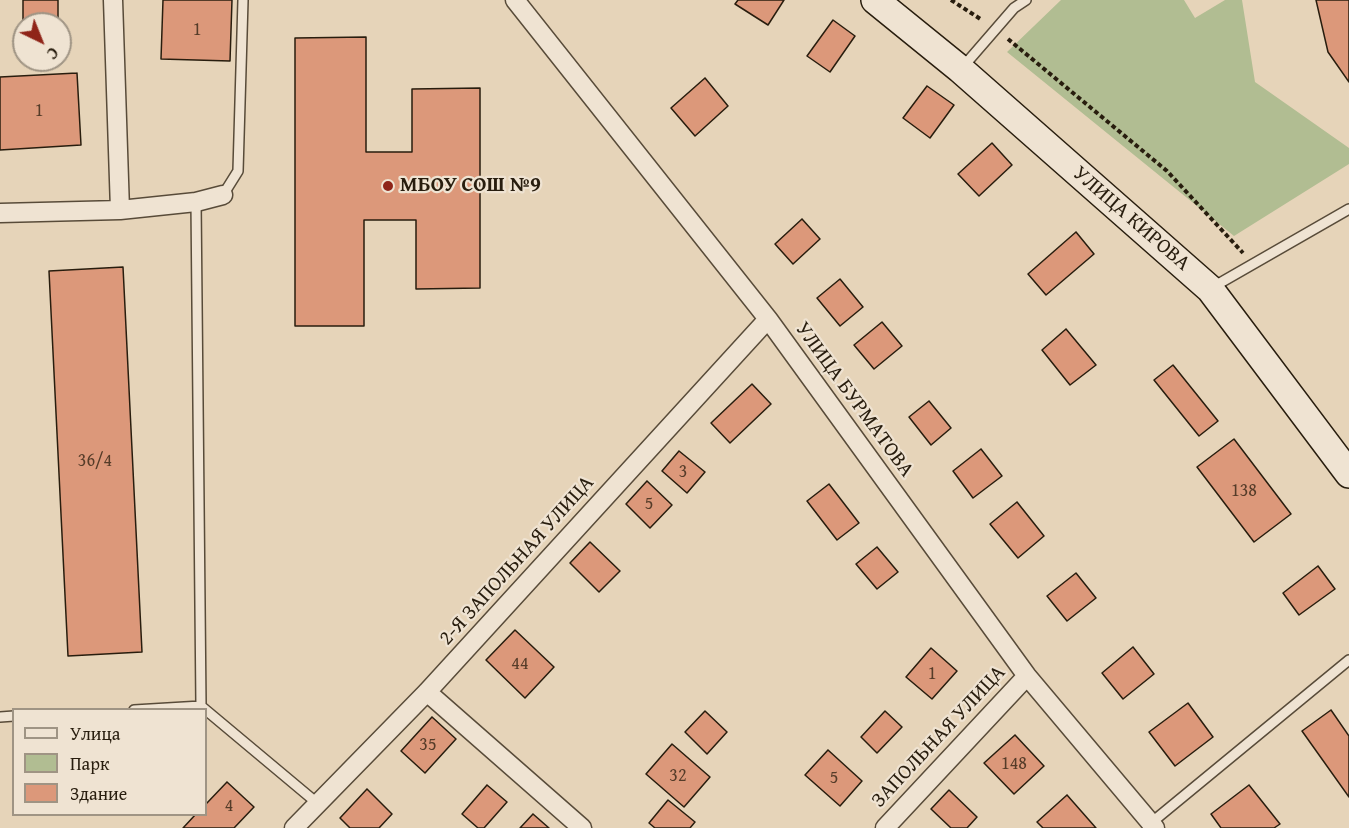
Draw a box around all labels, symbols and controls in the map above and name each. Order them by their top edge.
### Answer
north arrow [12,12,72,72]
house number: 1 [193,19,201,41]
text: С [41,42,64,66]
house number: 1 [35,100,43,122]
street label: УЛИЦА КИРОВА [1067,161,1195,277]
place label: МБОУ СОШ №9 [400,173,541,199]
marker: МБОУ СОШ №9 [381,179,395,193]
street label: УЛИЦА БУРМАТОВА [789,318,919,482]
house number: 36/4 [78,450,112,472]
house number: 3 [679,461,687,483]
street label: 2-Я ЗАПОЛЬНАЯ УЛИЦА [434,471,600,651]
house number: 138 [1231,480,1257,502]
house number: 5 [645,493,653,515]
house number: 44 [511,653,529,675]
street label: ЗАПОЛЬНАЯ УЛИЦА [867,661,1011,813]
house number: 1 [928,663,936,685]
legend [12,708,207,816]
text: Улица [70,720,120,747]
house number: 35 [419,734,437,756]
text: Парк [70,750,109,777]
house number: 148 [1001,753,1027,775]
house number: 32 [669,765,687,787]
house number: 5 [830,767,838,789]
text: Здание [70,780,127,807]
house number: 4 [225,795,233,817]

